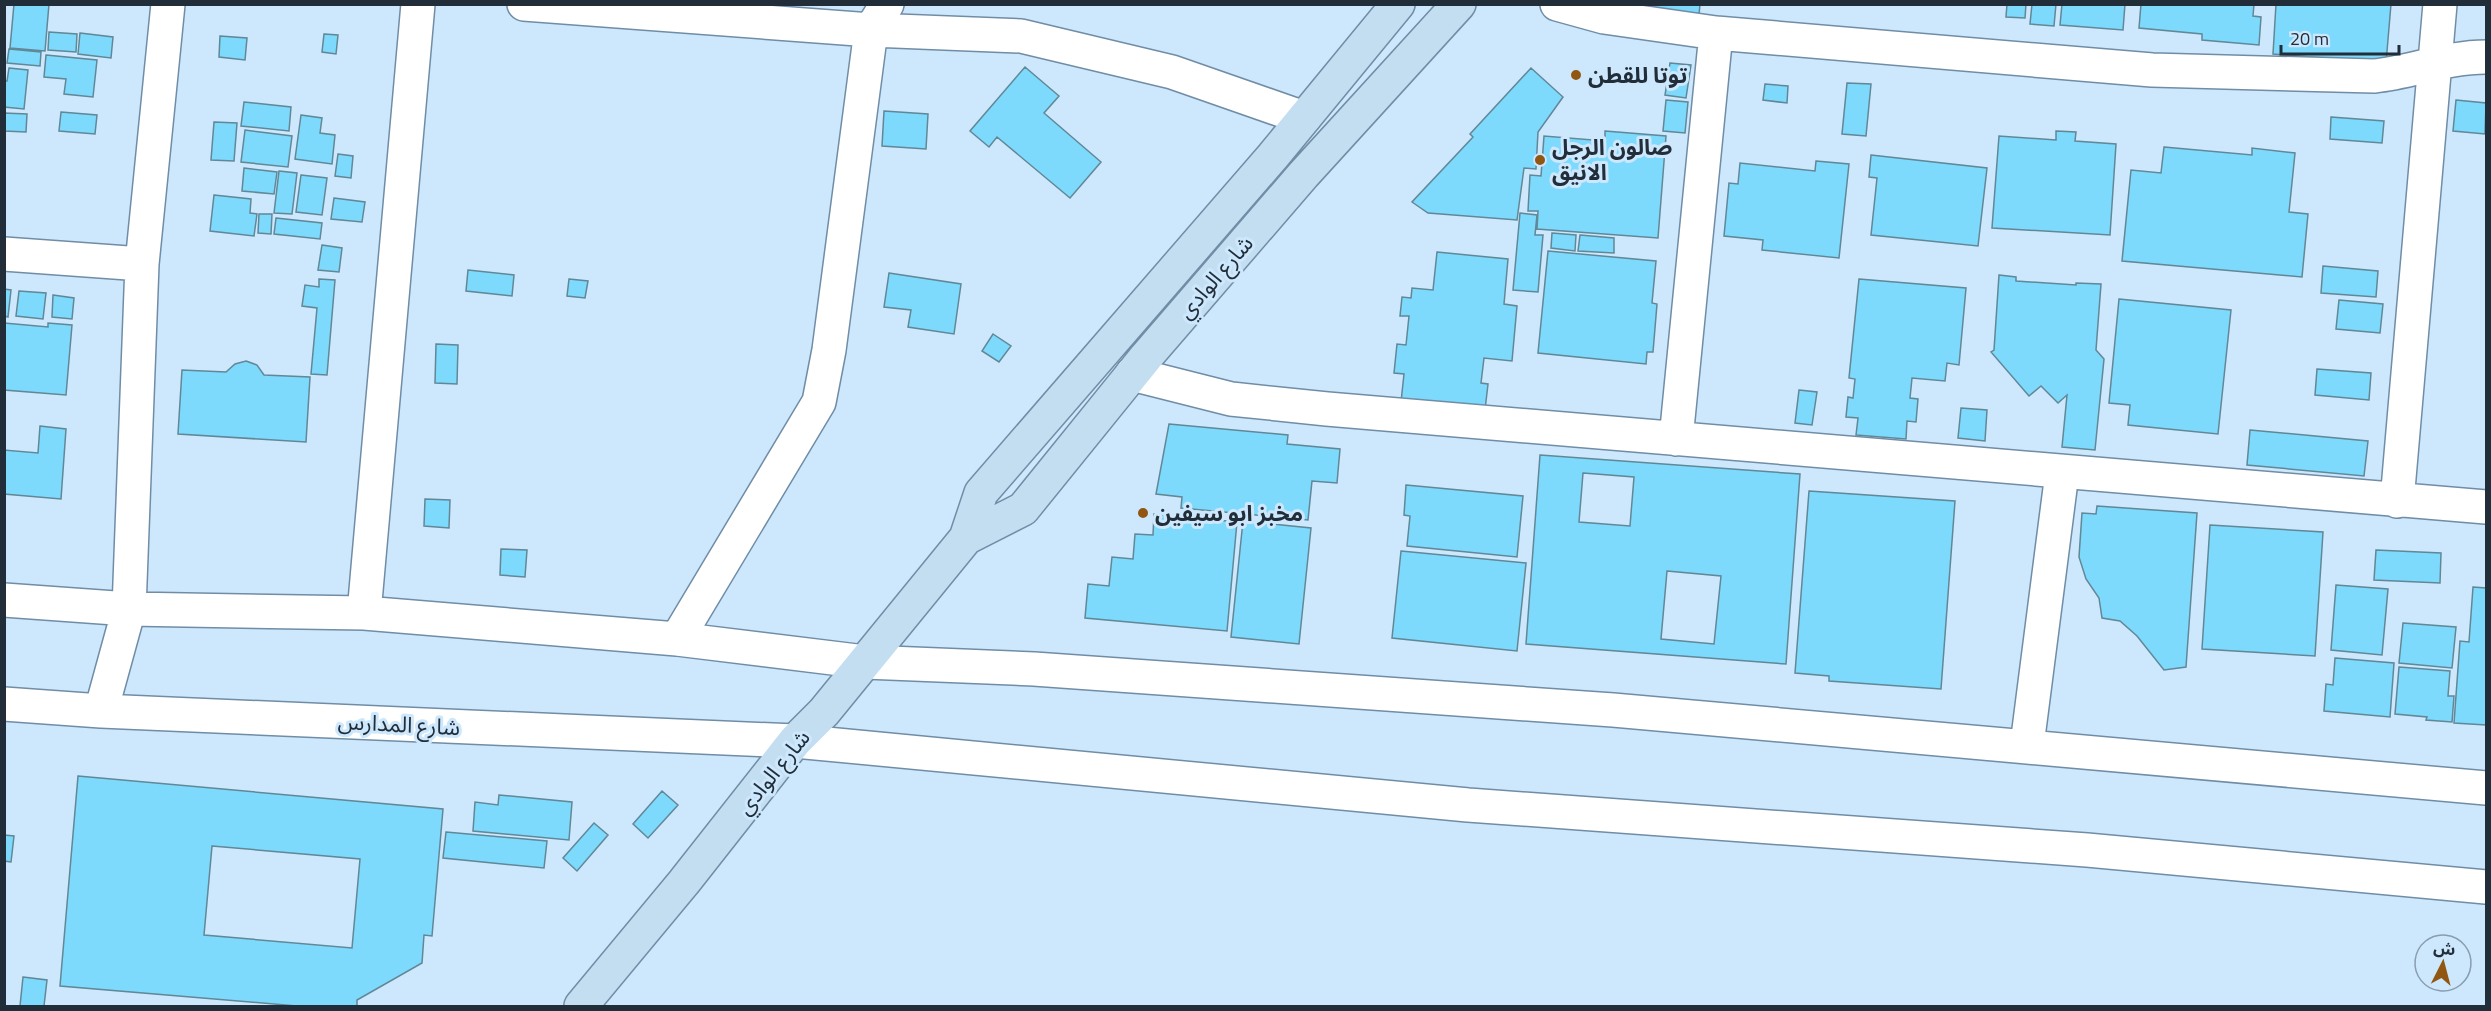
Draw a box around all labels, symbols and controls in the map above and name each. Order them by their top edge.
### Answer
scale bar [2281,18,2400,56]
text: 20 m [2290,25,2329,52]
place label: توتا للقطن [1588,58,1687,92]
marker: توتا للقطن [1569,68,1583,82]
place label: صالون الرجل الانيق [1552,130,1672,189]
marker: صالون الرجل الانيق [1533,153,1547,167]
street label: شارع الوادي [1169,228,1261,327]
place label: مخبز ابو سيفين [1155,496,1303,530]
marker: مخبز ابو سيفين [1136,506,1150,520]
street label: شارع المدارس [337,704,461,744]
street label: شارع الوادي [728,722,818,822]
north arrow [2413,933,2473,993]
text: ش [2432,935,2457,961]

